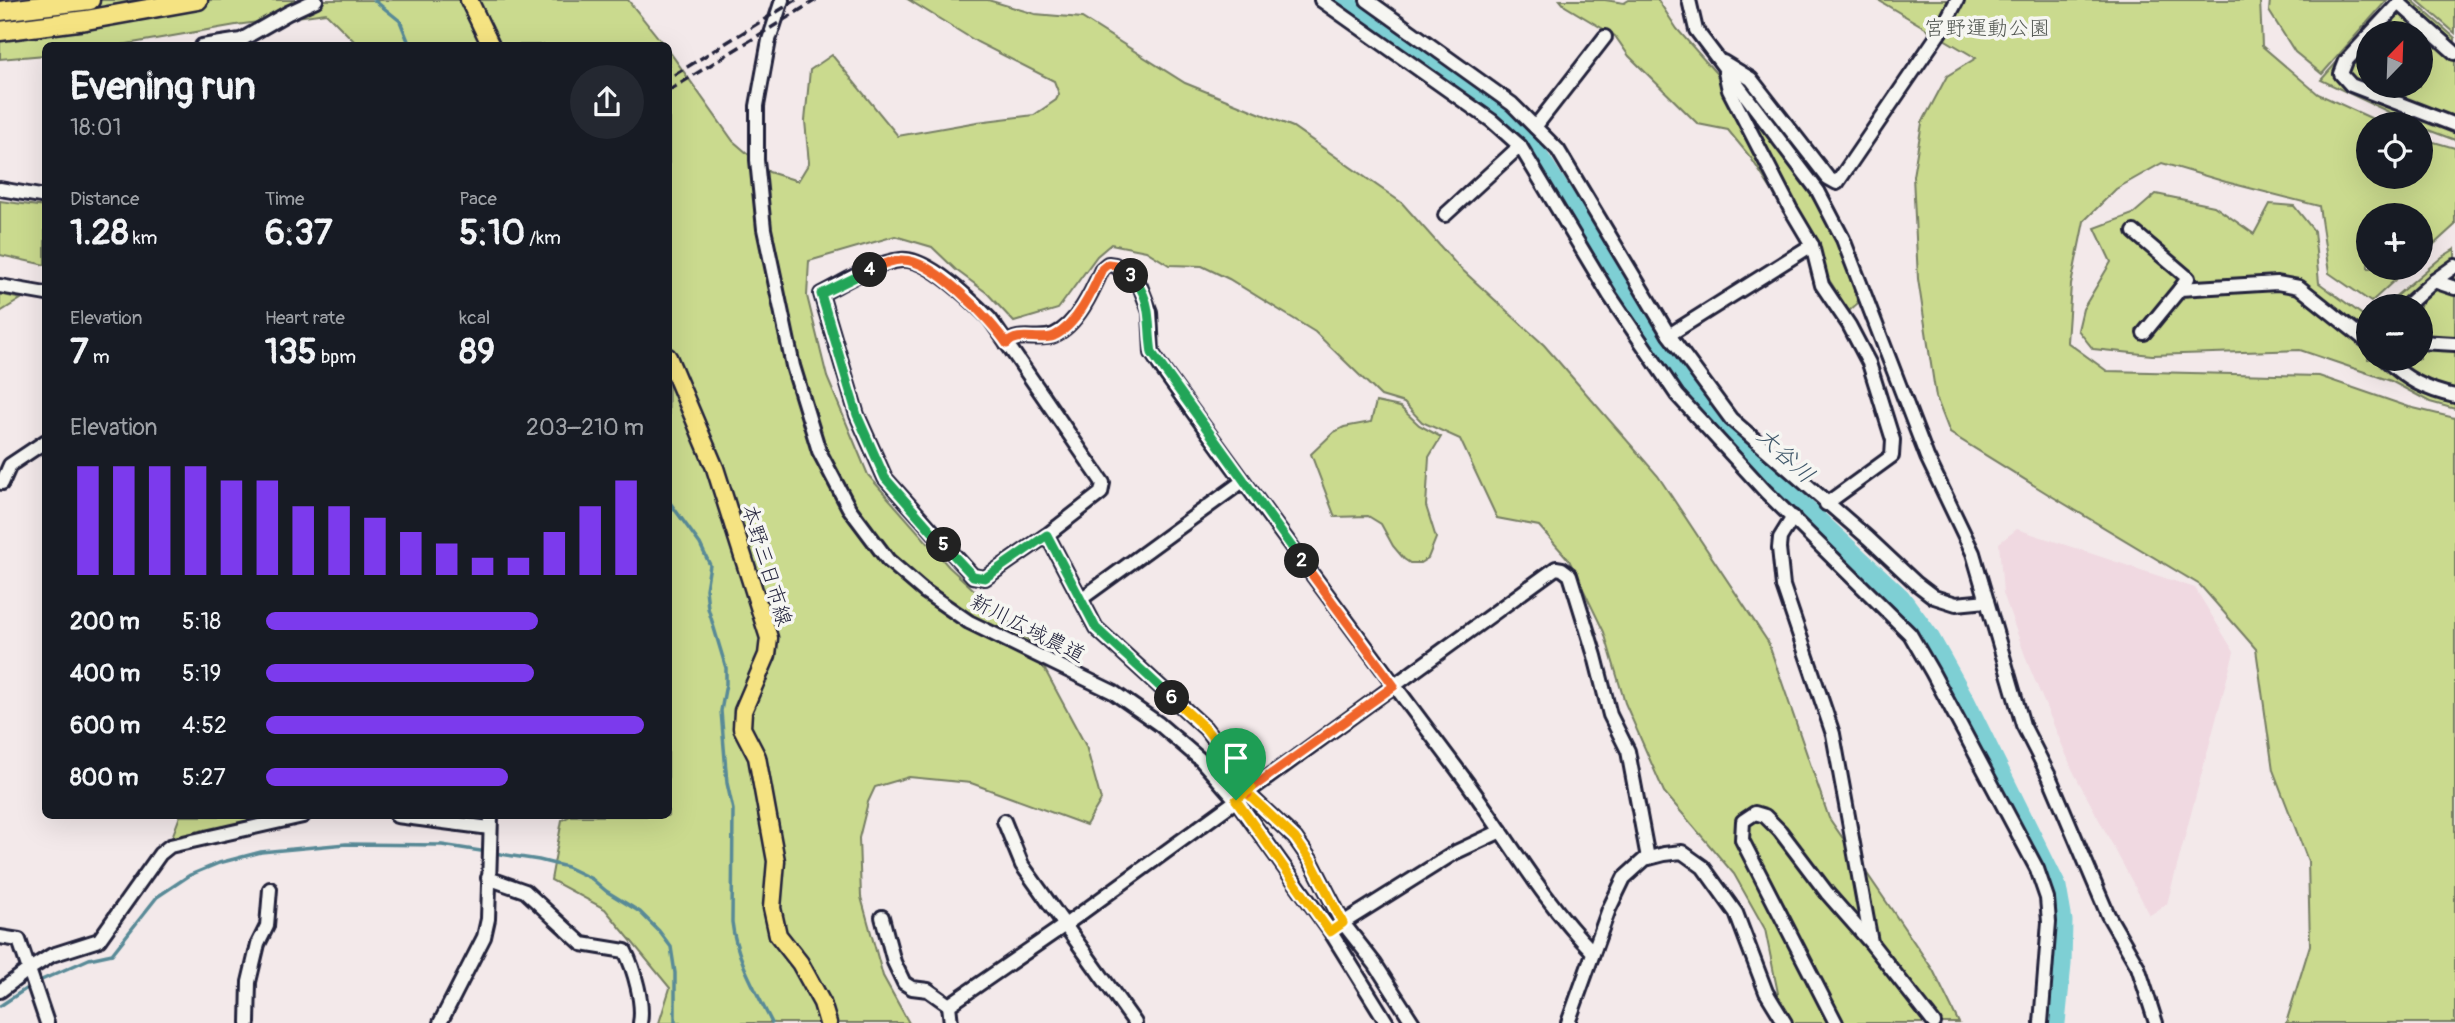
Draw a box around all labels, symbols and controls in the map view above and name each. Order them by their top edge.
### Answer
park label: 宮野運動公園 [1924,15,2050,42]
north arrow [2356,21,2432,98]
map controls [2356,21,2433,371]
text: Evening run [70,63,256,111]
button: share [570,65,644,139]
button: locate [2356,112,2433,189]
text: 18:01 [70,113,121,142]
text: Distance [70,187,139,211]
text: Time [265,187,304,211]
text: Pace [459,187,497,211]
button: + [2356,203,2433,280]
text: 1.28 [70,211,129,255]
text: 6:37 [265,211,332,255]
text: 5:10 [459,211,525,255]
text: km [129,226,157,250]
text: /km [525,226,561,250]
pin: 4 [852,252,888,288]
text: 4 [864,257,875,281]
pin: 3 [1114,258,1148,294]
text: 3 [1125,263,1136,287]
button: − [2356,294,2433,371]
text: Elevation [70,306,142,330]
text: Heart rate [265,306,345,330]
text: kcal [459,306,490,330]
text: 7 [70,330,89,374]
text: 135 [265,330,317,374]
text: 89 [459,330,495,374]
text: m [89,345,110,369]
text: bpm [317,345,356,369]
text: Elevation [70,413,158,442]
text: 203–210 m [526,413,644,442]
water label: 大谷川 [1751,421,1821,489]
street label: 本野三日市線 [735,501,798,629]
pin: 5 [926,528,962,562]
text: 5 [938,532,949,556]
pin: 2 [1284,544,1320,578]
text: 2 [1296,548,1307,572]
street label: 新川広域農道 [966,588,1090,669]
text: 200 m [70,607,140,636]
text: 5:18 [182,607,221,636]
text: 400 m [70,659,140,688]
text: 5:19 [182,659,221,688]
pin: 6 [1154,680,1190,716]
text: 6 [1166,685,1177,709]
text: 600 m [70,711,140,740]
text: 4:52 [182,711,227,740]
pin [1206,728,1266,800]
icon: arrive [1217,739,1255,777]
text: 800 m [70,763,138,792]
text: 5:27 [182,763,226,792]

